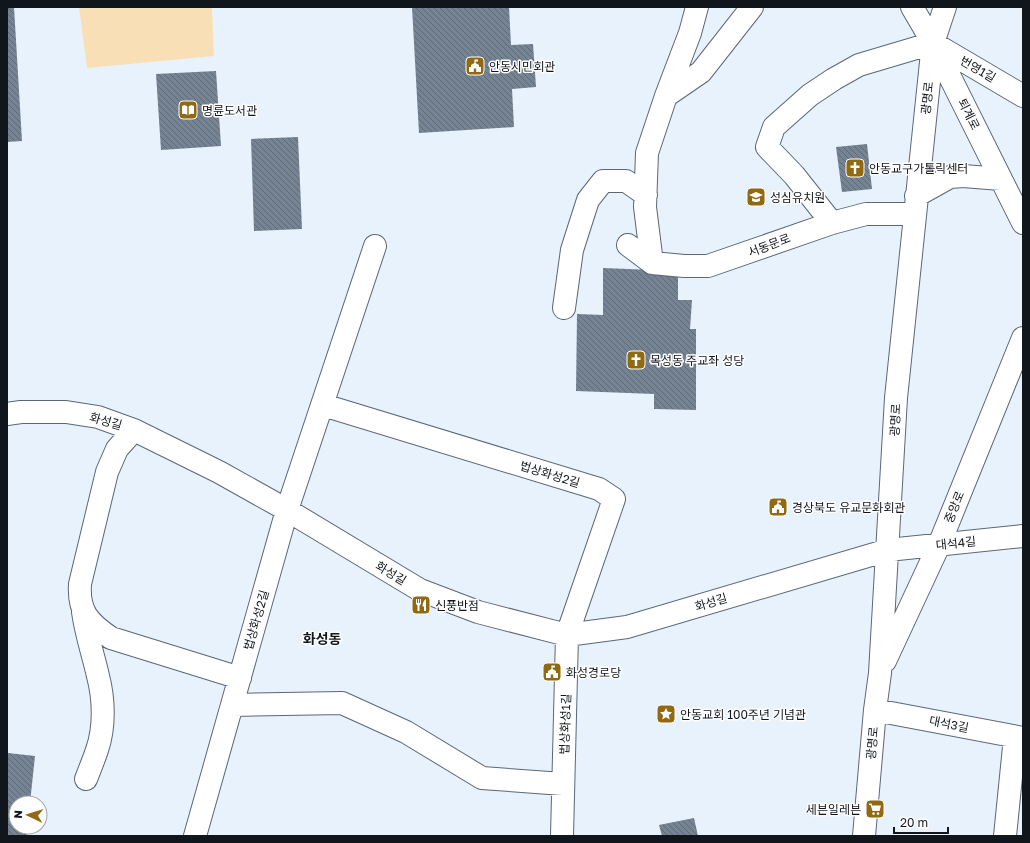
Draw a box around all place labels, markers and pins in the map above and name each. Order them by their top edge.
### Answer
public building icon: 안동시민회관 [464,55,486,77]
place label: 안동시민회관 [489,59,555,74]
library icon: 명륜도서관 [177,99,199,121]
place label: 명륜도서관 [202,103,257,118]
church icon: 안동교구가톨릭센터 [844,157,866,179]
place label: 안동교구가톨릭센터 [869,161,968,176]
school or university icon: 성심유치원 [745,186,767,208]
place label: 성심유치원 [770,190,825,205]
church icon: 목성동 주교좌 성당 [625,349,647,371]
place label: 목성동 주교좌 성당 [650,353,744,368]
public building icon: 경상북도 유교문화회관 [767,496,789,518]
place label: 경상북도 유교문화회관 [792,500,905,515]
restaurant icon: 신풍반점 [410,594,432,616]
place label: 신풍반점 [435,598,479,613]
public building icon: 화성경로당 [541,661,563,683]
place label: 화성경로당 [566,665,621,680]
place icon: 안동교회 100주년 기념관 [655,703,677,725]
place label: 안동교회 100주년 기념관 [680,707,806,722]
supermarket icon: 세븐일레븐 [864,798,886,820]
place label: 세븐일레븐 [806,802,861,817]

